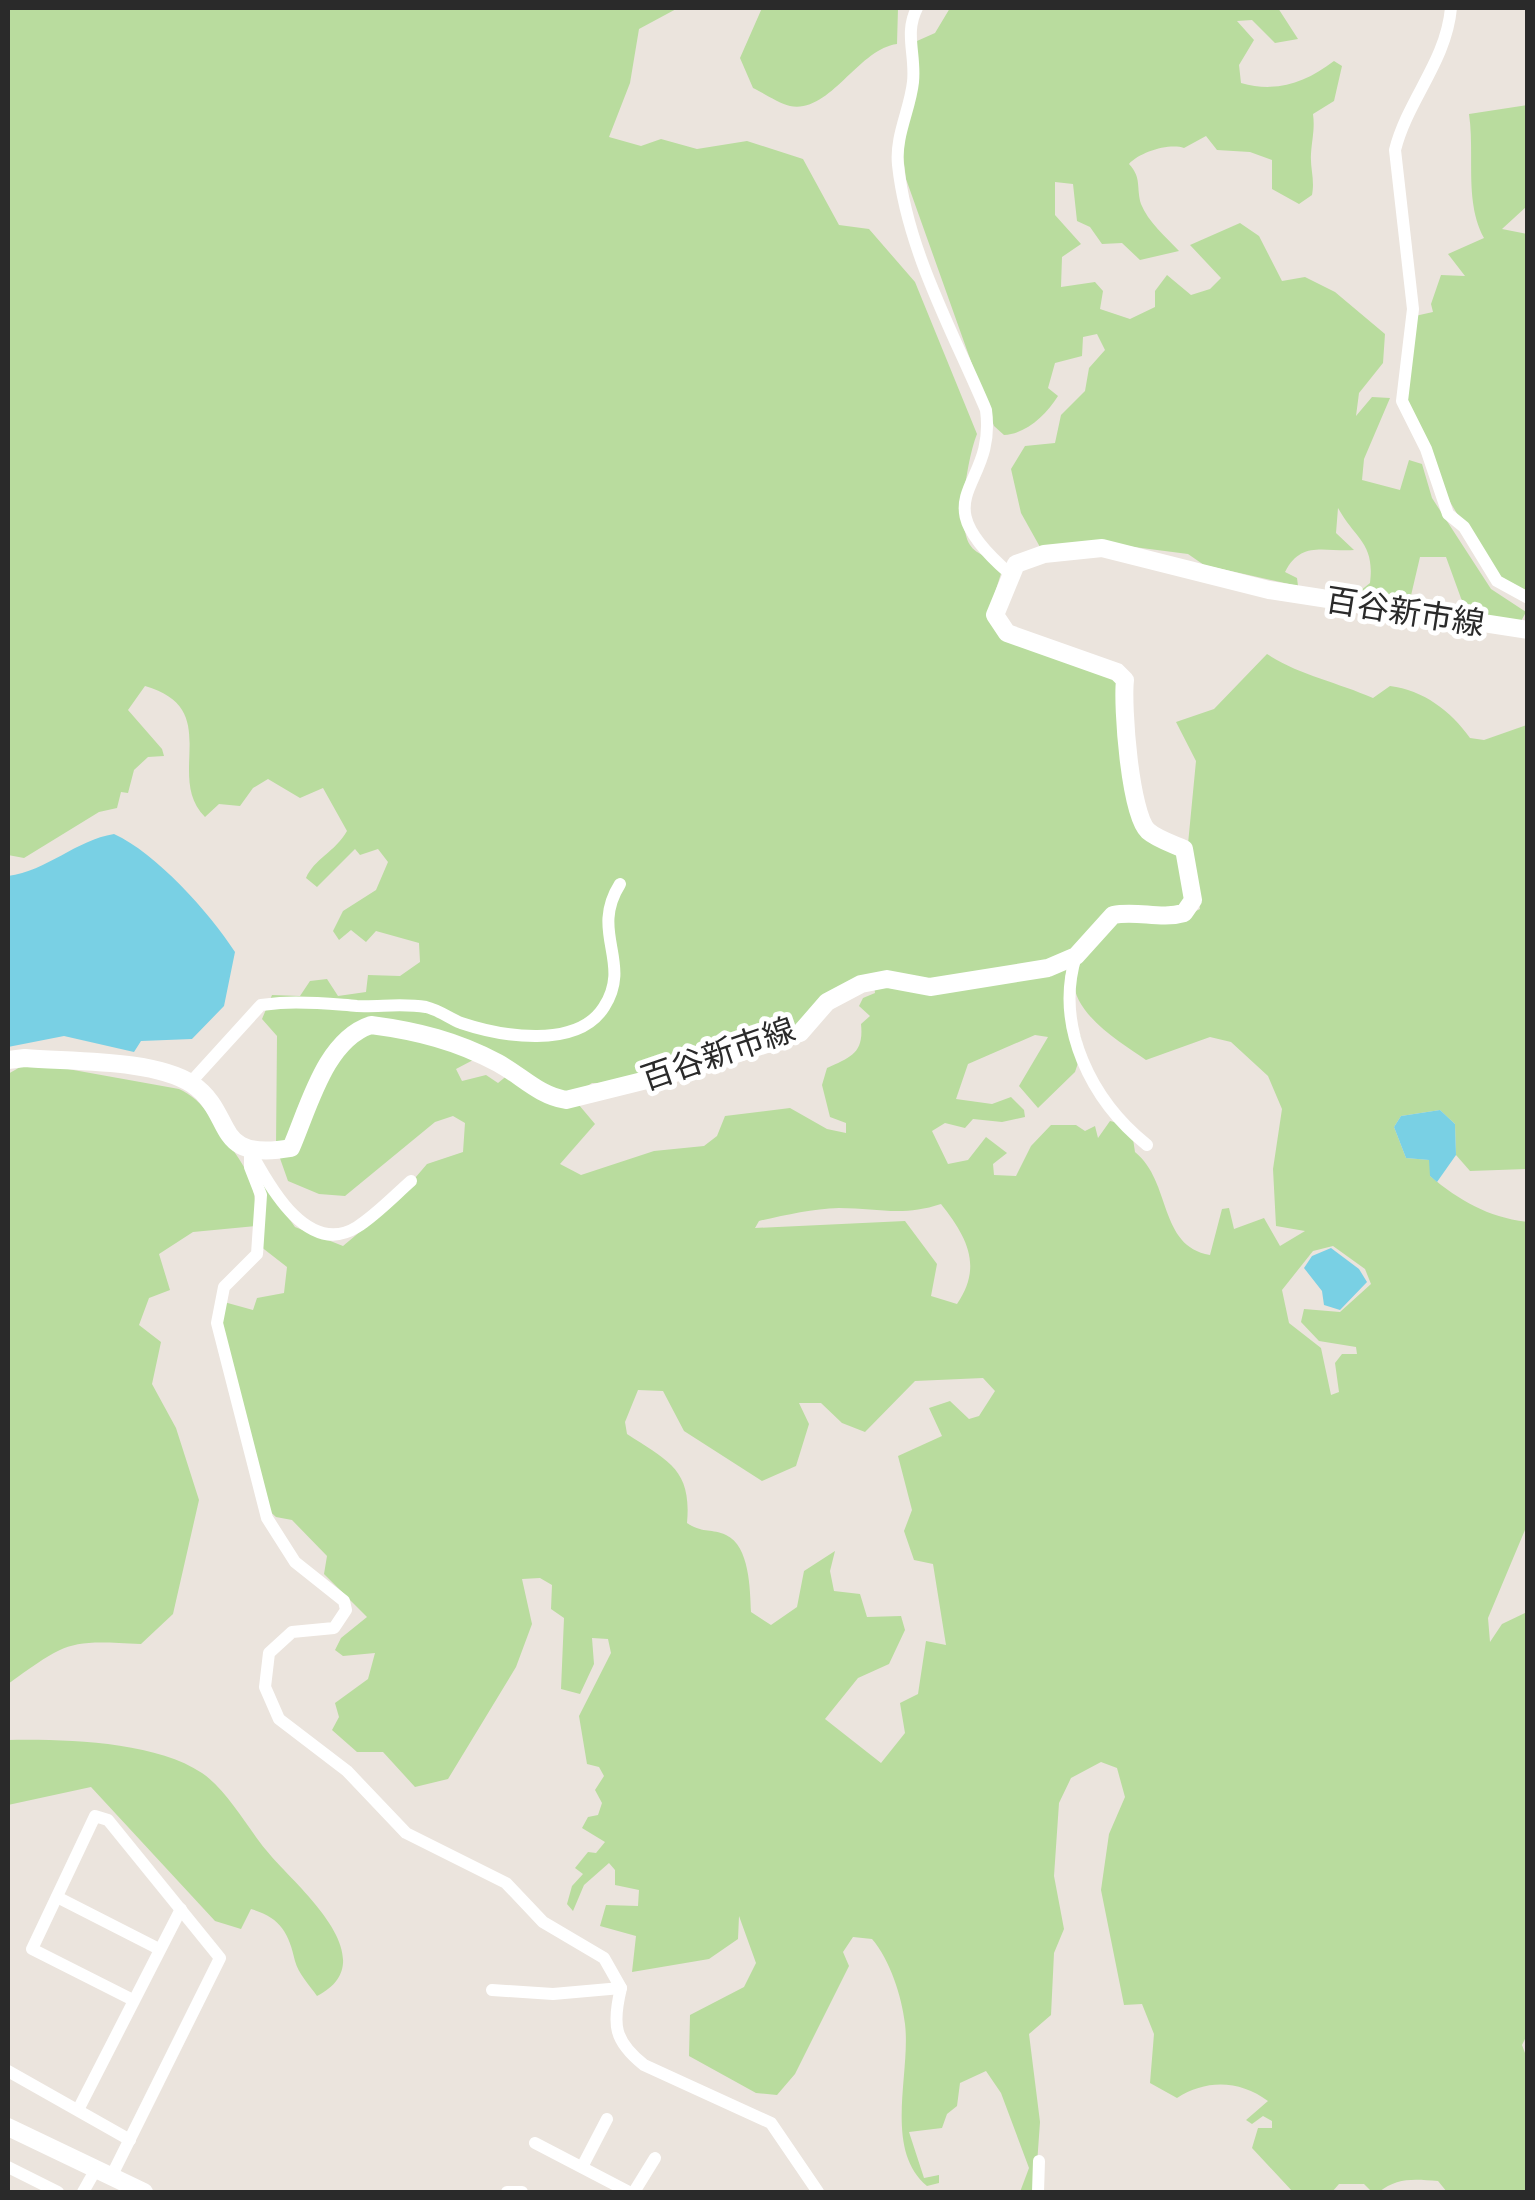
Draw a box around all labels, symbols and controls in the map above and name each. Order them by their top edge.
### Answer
street label: 百谷新市線 [1323,579,1487,642]
street label: 百谷新市線 [636,1008,800,1097]

